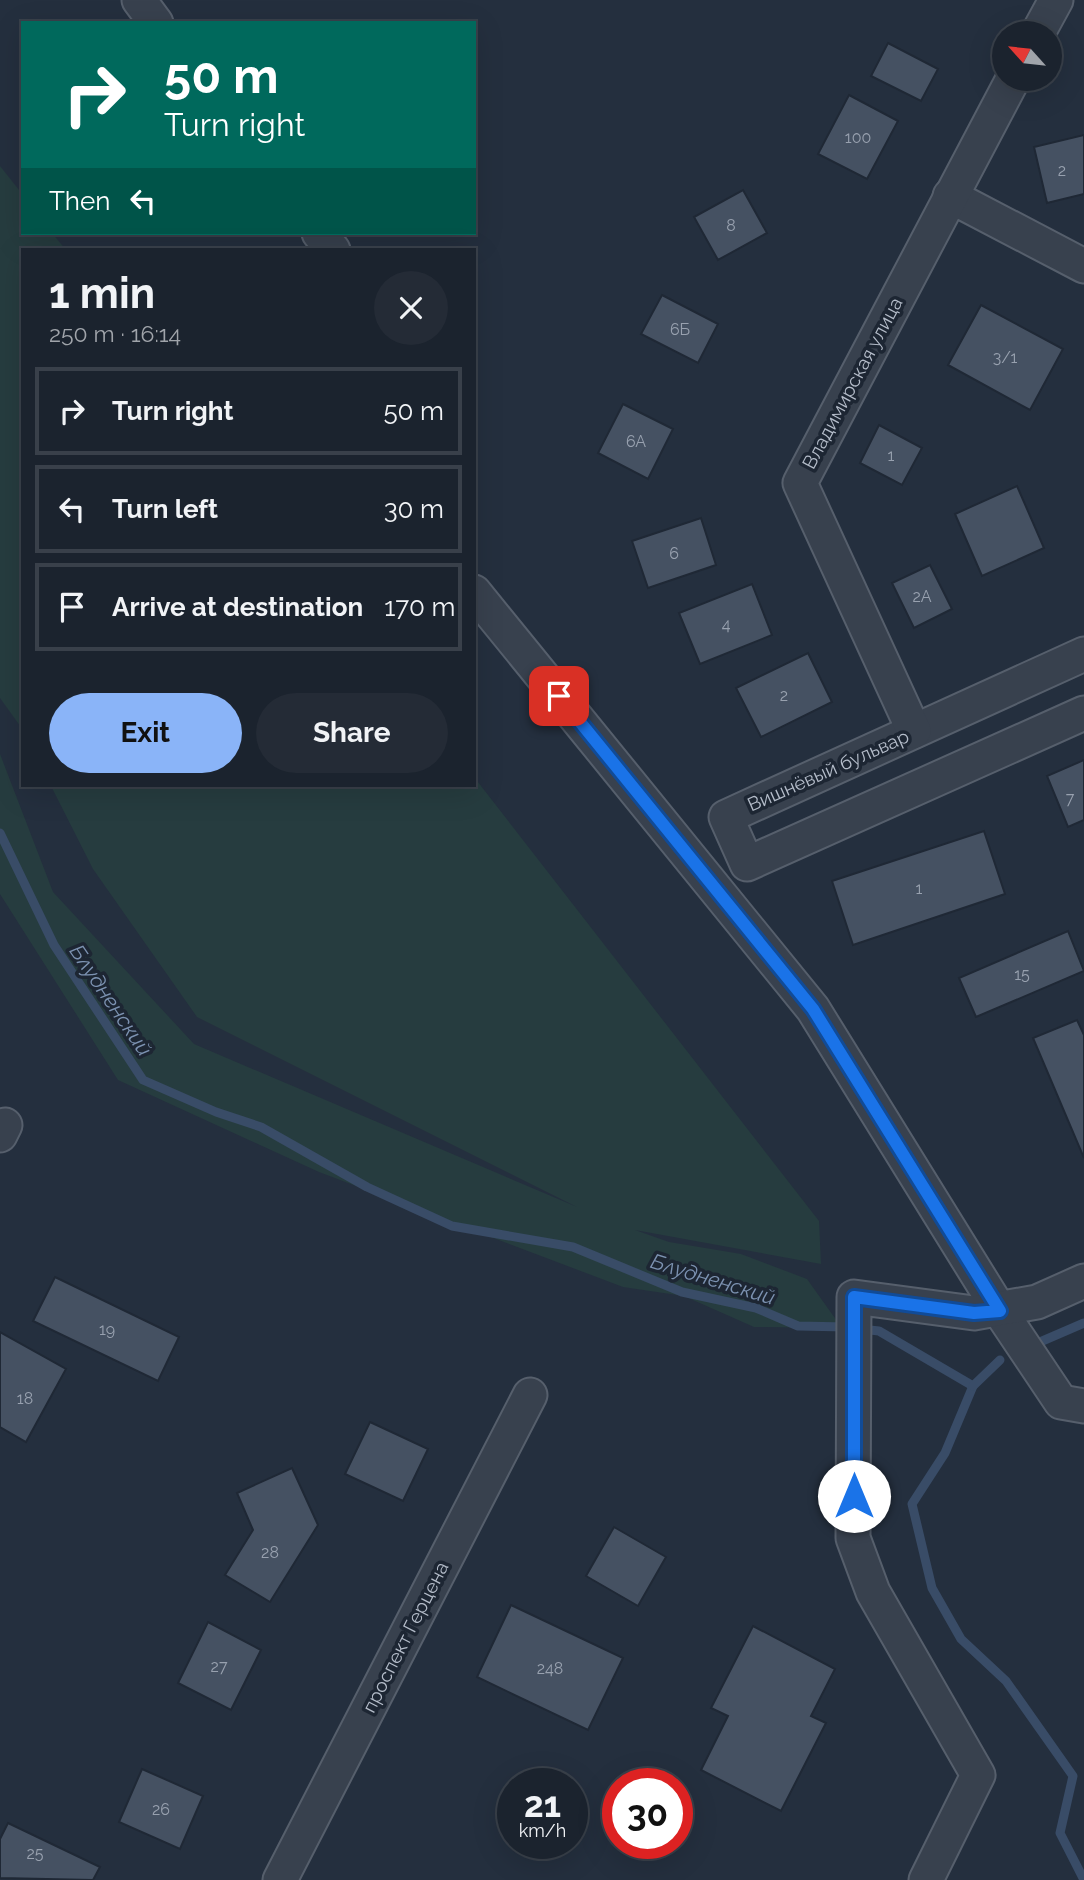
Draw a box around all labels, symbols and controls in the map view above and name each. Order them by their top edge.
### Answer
north arrow [992,21,1062,91]
map controls [992,21,1062,91]
text: 50 m [164,47,279,104]
icon: right [49,49,140,140]
text: Turn right [164,106,305,143]
house number: 100 [845,128,871,147]
house number: 2 [1058,161,1066,180]
icon: left [124,182,162,220]
text: Then [49,186,110,216]
house number: 8 [726,216,736,235]
text: 1 min [49,269,155,318]
button: close [374,271,448,345]
street label: Владимирская улица [797,294,907,472]
text: 250 m · 16:14 [49,320,181,347]
house number: 6Б [670,320,690,339]
house number: 3/1 [993,348,1018,367]
icon: right [53,392,91,430]
text: Turn right [112,396,233,426]
text: 50 m [383,396,444,426]
house number: 6А [626,432,646,451]
house number: 1 [888,446,895,465]
icon: left [53,490,91,528]
text: Turn left [112,494,218,524]
text: 30 m [384,494,444,524]
house number: 6 [669,544,679,563]
house number: 2А [912,587,932,606]
icon: arrive [53,588,91,626]
text: Arrive at destination [112,592,363,622]
text: 170 m [384,592,455,622]
house number: 4 [722,615,731,634]
pin [529,666,589,726]
icon: arrive [540,677,578,715]
house number: 2 [780,686,788,705]
button: Exit [49,693,242,773]
button: Share [256,693,448,773]
street label: Вишнёвый бульвар [744,724,912,816]
house number: 7 [1066,789,1075,808]
house number: 1 [916,879,923,898]
water label: Блудненский [65,940,157,1060]
house number: 15 [1014,965,1030,984]
water label: Блудненский [648,1248,778,1310]
house number: 19 [99,1320,115,1339]
house number: 18 [17,1389,33,1408]
position arrow [817,1459,891,1533]
house number: 28 [261,1543,279,1562]
street label: проспект Герцена [357,1558,453,1716]
house number: 27 [211,1657,228,1676]
house number: 248 [537,1659,563,1678]
speed limit sign: 30 [602,1768,693,1859]
text: 21 [524,1784,561,1825]
house number: 26 [152,1800,170,1819]
text: km/h [519,1820,566,1841]
house number: 25 [26,1844,44,1863]

